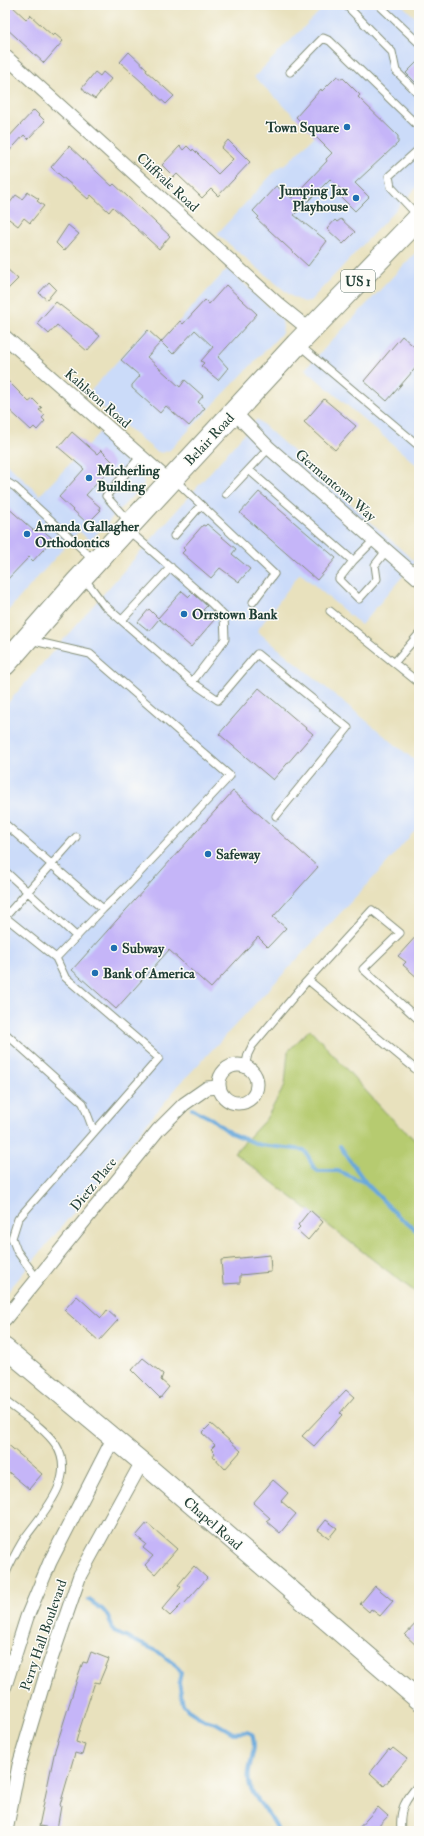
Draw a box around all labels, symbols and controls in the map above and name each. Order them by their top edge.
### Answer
place label: Town Square [265,119,339,137]
marker: Town Square [342,122,352,132]
street label: Cliffvale Road [133,149,202,216]
place label: Jumping Jax Playhouse [278,182,349,216]
marker: Jumping Jax Playhouse [351,193,361,203]
road number: US 1 [341,270,375,292]
street label: Kahlston Road [61,365,134,432]
street label: Belair Road [181,410,238,469]
street label: Germantown Way [291,446,380,526]
place label: Micherling Building [96,462,161,496]
marker: Micherling Building [84,473,94,483]
place label: Amanda Gallagher Orthodontics [34,518,140,551]
marker: Amanda Gallagher Orthodontics [22,529,32,539]
place label: Orrstown Bank [192,606,278,623]
marker: Orrstown Bank [179,609,189,619]
place label: Safeway [216,846,261,864]
marker: Safeway [203,849,213,859]
place label: Subway [122,940,165,958]
marker: Subway [109,943,119,953]
place label: Bank of America [103,965,196,982]
marker: Bank of America [90,968,100,978]
street label: Dietz Place [67,1154,120,1215]
street label: Chapel Road [179,1493,246,1554]
street label: Perry Hall Boulevard [16,1577,72,1694]

